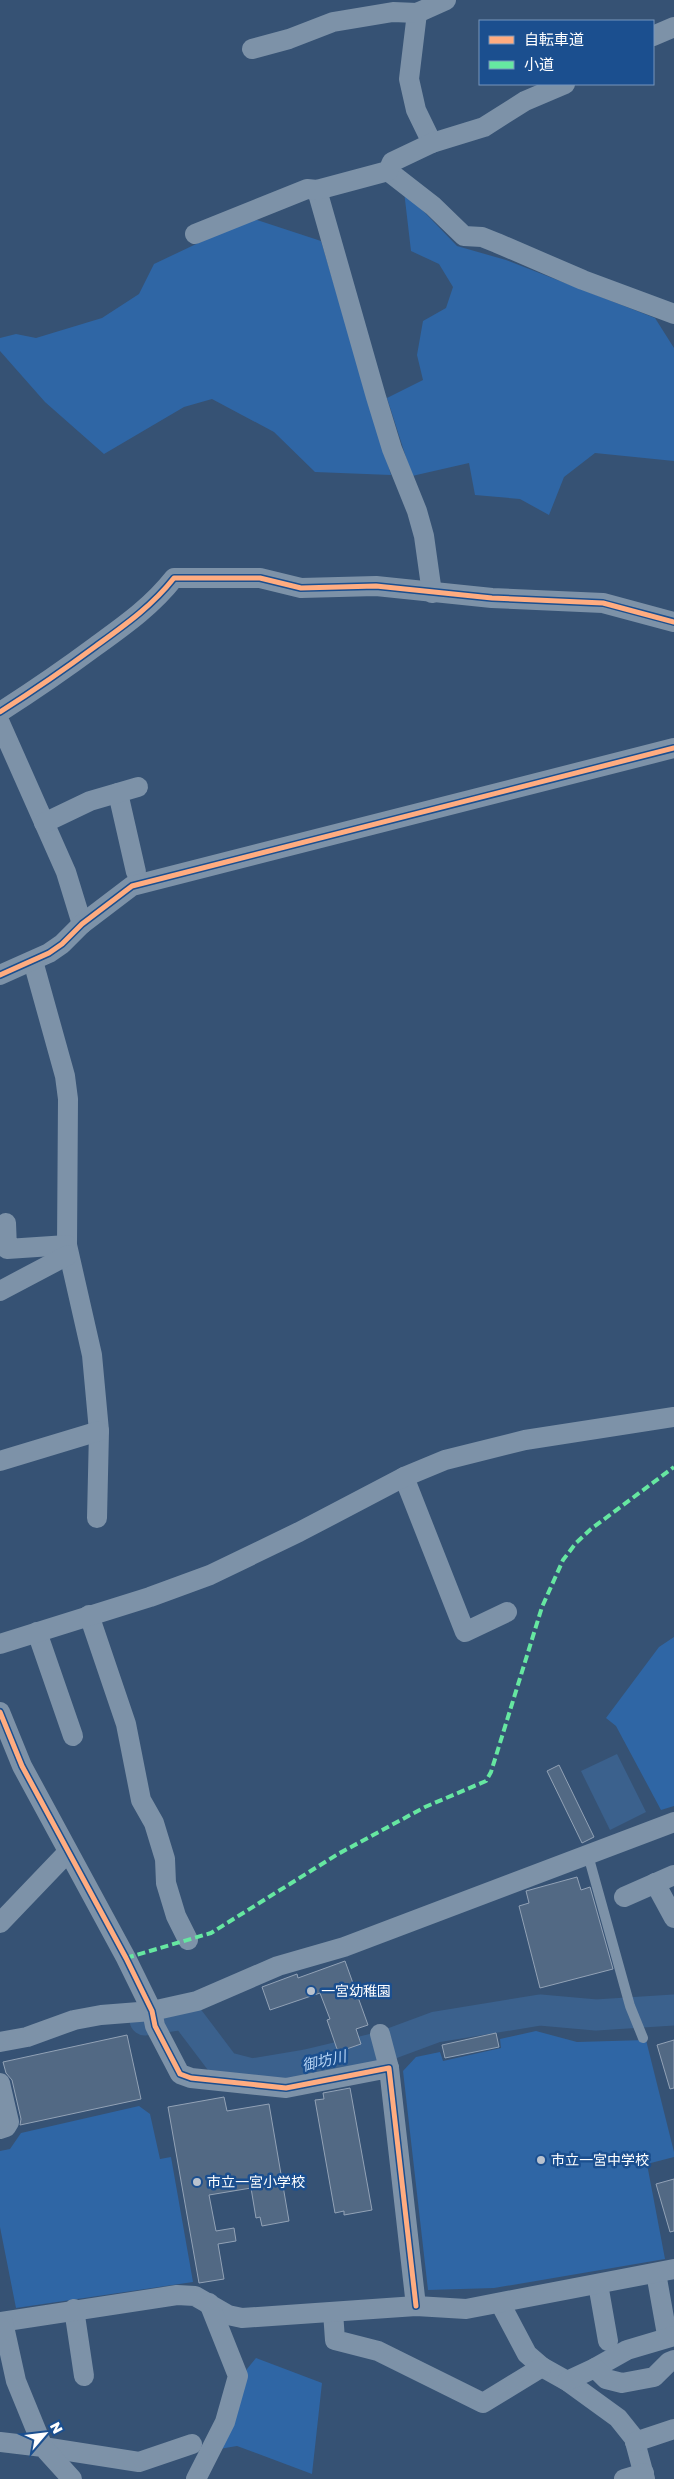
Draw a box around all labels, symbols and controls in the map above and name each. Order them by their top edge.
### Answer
legend [479,20,654,85]
text: 自転車道 [524,30,584,48]
text: 小道 [524,55,554,73]
place label: 一宮幼稚園 [321,1982,391,1999]
marker: 一宮幼稚園 [305,1985,317,1997]
water label: 御坊川 [300,2046,350,2074]
place label: 市立一宮中学校 [551,2151,649,2168]
marker: 市立一宮中学校 [535,2154,547,2166]
place label: 市立一宮小学校 [207,2173,305,2190]
marker: 市立一宮小学校 [191,2176,203,2188]
north arrow [20,2409,70,2459]
text: N [47,2419,67,2436]

